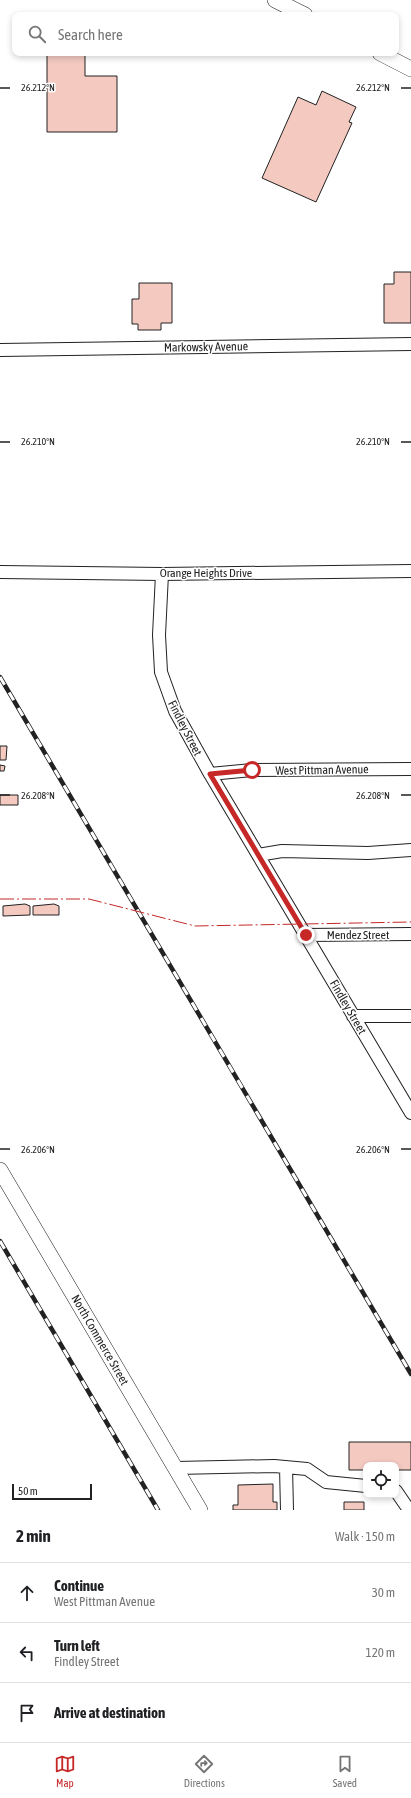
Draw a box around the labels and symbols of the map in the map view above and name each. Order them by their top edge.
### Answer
text: 26.212°N [21,82,55,93]
text: 26.212°N [356,82,390,93]
street label: Markowsky Avenue [164,339,248,355]
text: 26.210°N [21,436,55,447]
text: 26.210°N [356,436,390,447]
street label: Orange Heights Drive [160,566,252,580]
street label: Findley Street [165,698,205,759]
route start [243,761,261,779]
street label: West Pittman Avenue [275,762,369,778]
text: 26.208°N [21,790,55,801]
text: 26.208°N [356,790,390,801]
route end [297,926,315,944]
street label: Mendez Street [327,928,390,942]
street label: Findley Street [327,977,369,1037]
text: 26.206°N [21,1144,55,1155]
text: 26.206°N [356,1144,390,1155]
street label: North Commerce Street [68,1292,132,1388]
scale bar [12,1482,92,1501]

